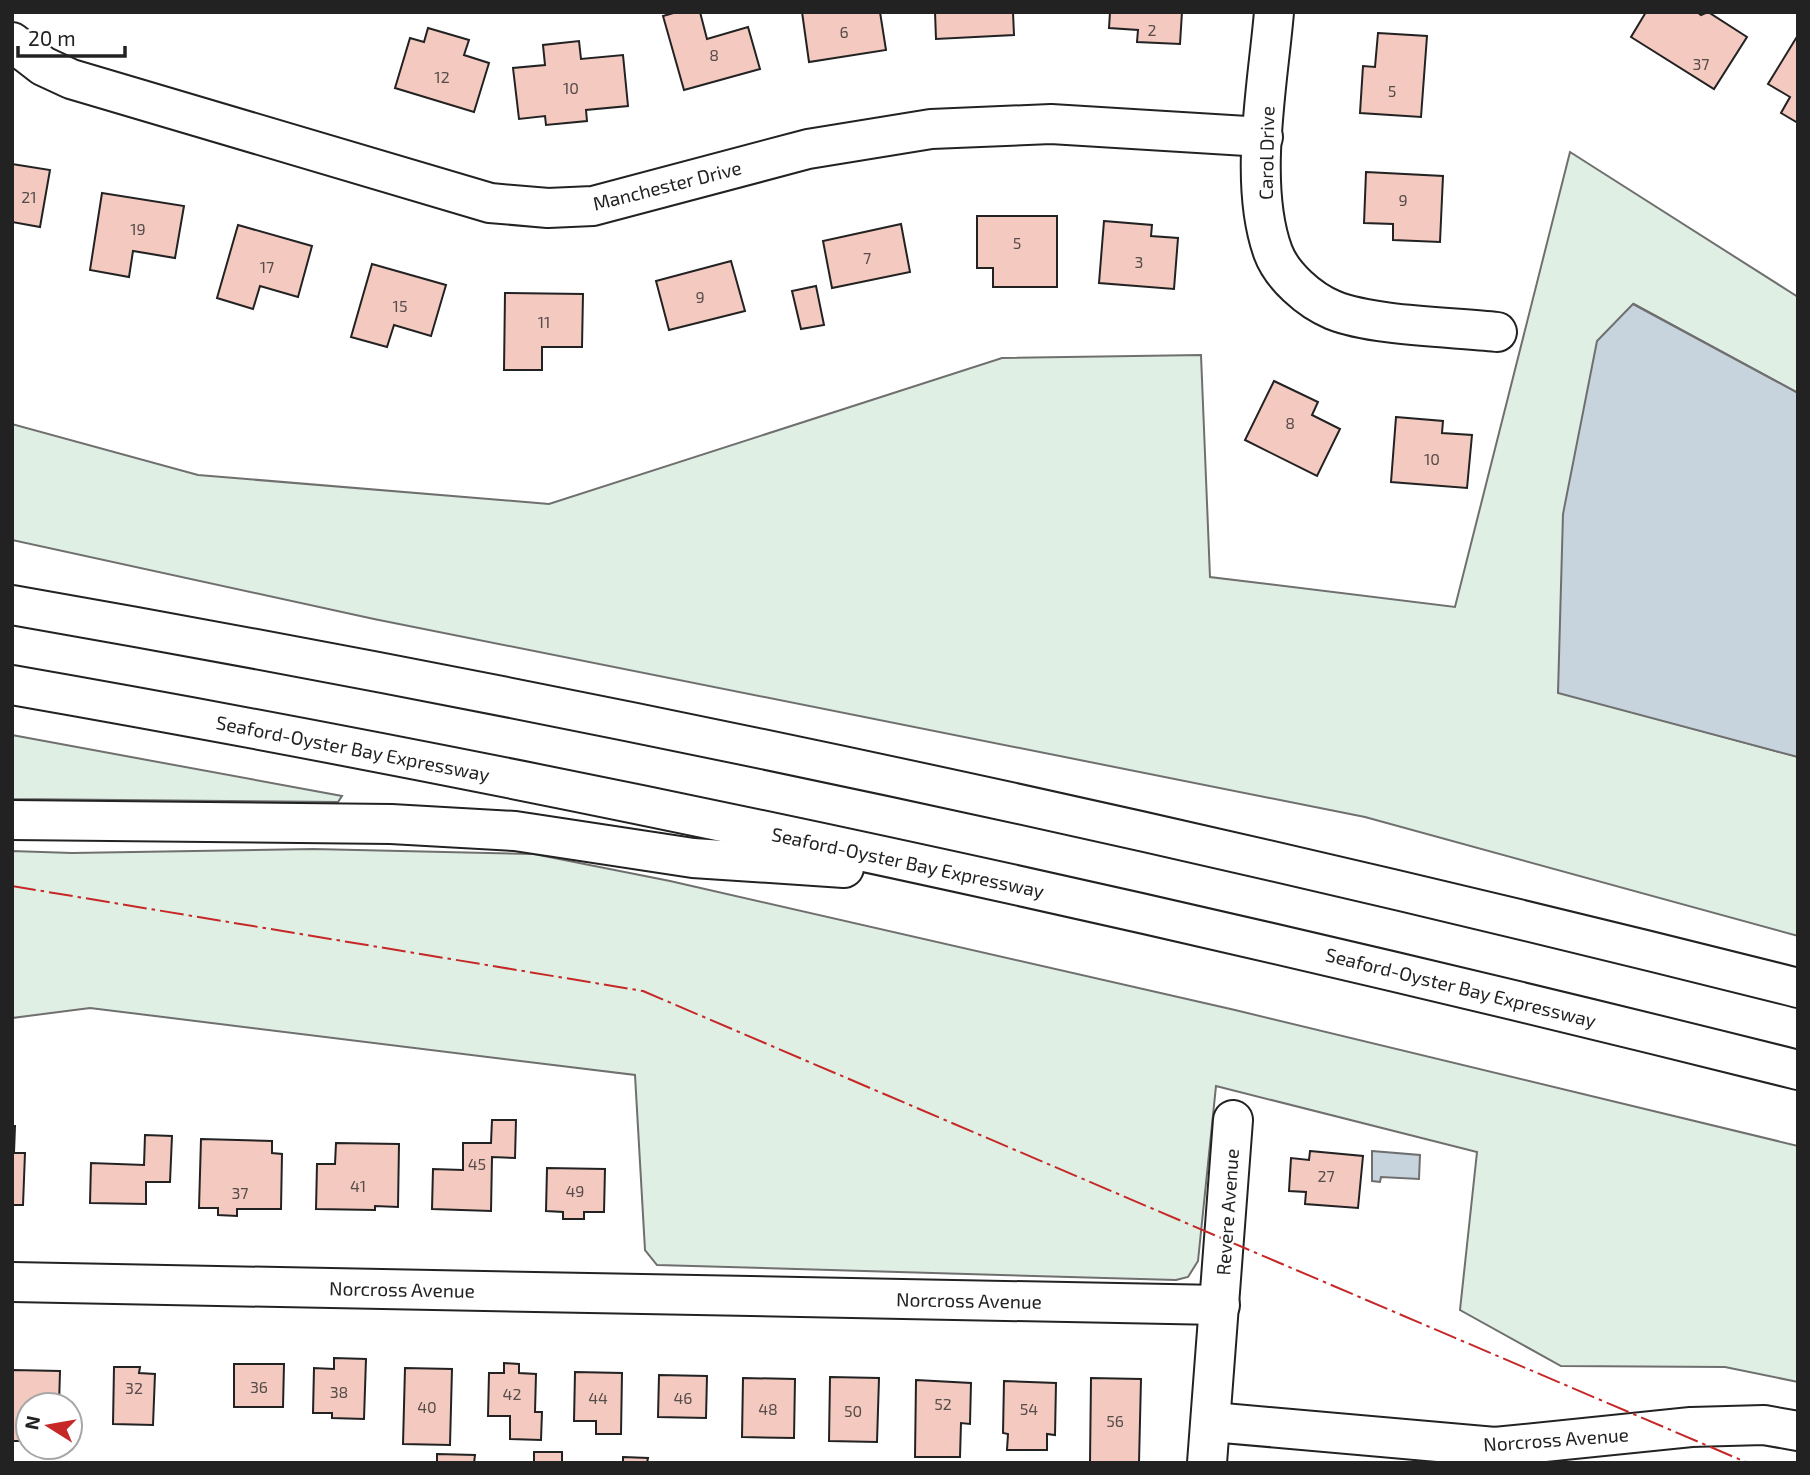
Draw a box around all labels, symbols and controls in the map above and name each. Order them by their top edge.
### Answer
scale bar [18,14,124,58]
house number: 2 [1148,20,1157,39]
house number: 6 [839,22,849,41]
text: 20 m [28,25,76,50]
house number: 8 [709,45,719,64]
house number: 37 [1692,54,1710,73]
house number: 12 [434,67,450,86]
house number: 10 [563,78,579,97]
house number: 5 [1388,81,1396,100]
street label: Carol Drive [1254,106,1278,200]
street label: Manchester Drive [590,155,744,215]
house number: 21 [21,187,37,206]
house number: 9 [1398,190,1408,209]
house number: 19 [130,219,146,238]
house number: 5 [1013,233,1021,252]
house number: 7 [863,248,871,267]
house number: 3 [1135,252,1143,271]
house number: 17 [260,257,274,276]
house number: 9 [695,287,705,306]
house number: 15 [393,296,407,315]
house number: 11 [538,312,550,331]
house number: 8 [1285,413,1295,432]
house number: 10 [1424,449,1440,468]
street label: Seaford-Oyster Bay Expressway [214,710,492,786]
street label: Seaford-Oyster Bay Expressway [770,822,1046,902]
street label: Seaford-Oyster Bay Expressway [1323,942,1599,1032]
street label: Revere Avenue [1211,1148,1243,1276]
house number: 45 [468,1154,486,1173]
house number: 27 [1317,1166,1335,1185]
house number: 41 [350,1176,366,1195]
house number: 49 [566,1181,585,1200]
house number: 37 [231,1183,249,1202]
street label: Norcross Avenue [329,1276,475,1302]
street label: Norcross Avenue [896,1287,1042,1313]
house number: 36 [250,1377,268,1396]
house number: 32 [125,1378,143,1397]
house number: 38 [330,1382,348,1401]
house number: 42 [503,1384,521,1403]
house number: 44 [588,1388,608,1407]
house number: 46 [674,1388,693,1407]
north arrow [14,1391,84,1461]
house number: 52 [934,1394,952,1413]
house number: 40 [417,1397,437,1416]
house number: 48 [758,1399,778,1418]
house number: 54 [1020,1399,1038,1418]
house number: 50 [844,1401,862,1420]
house number: 56 [1106,1411,1124,1430]
text: N [19,1414,44,1432]
street label: Norcross Avenue [1482,1422,1630,1456]

